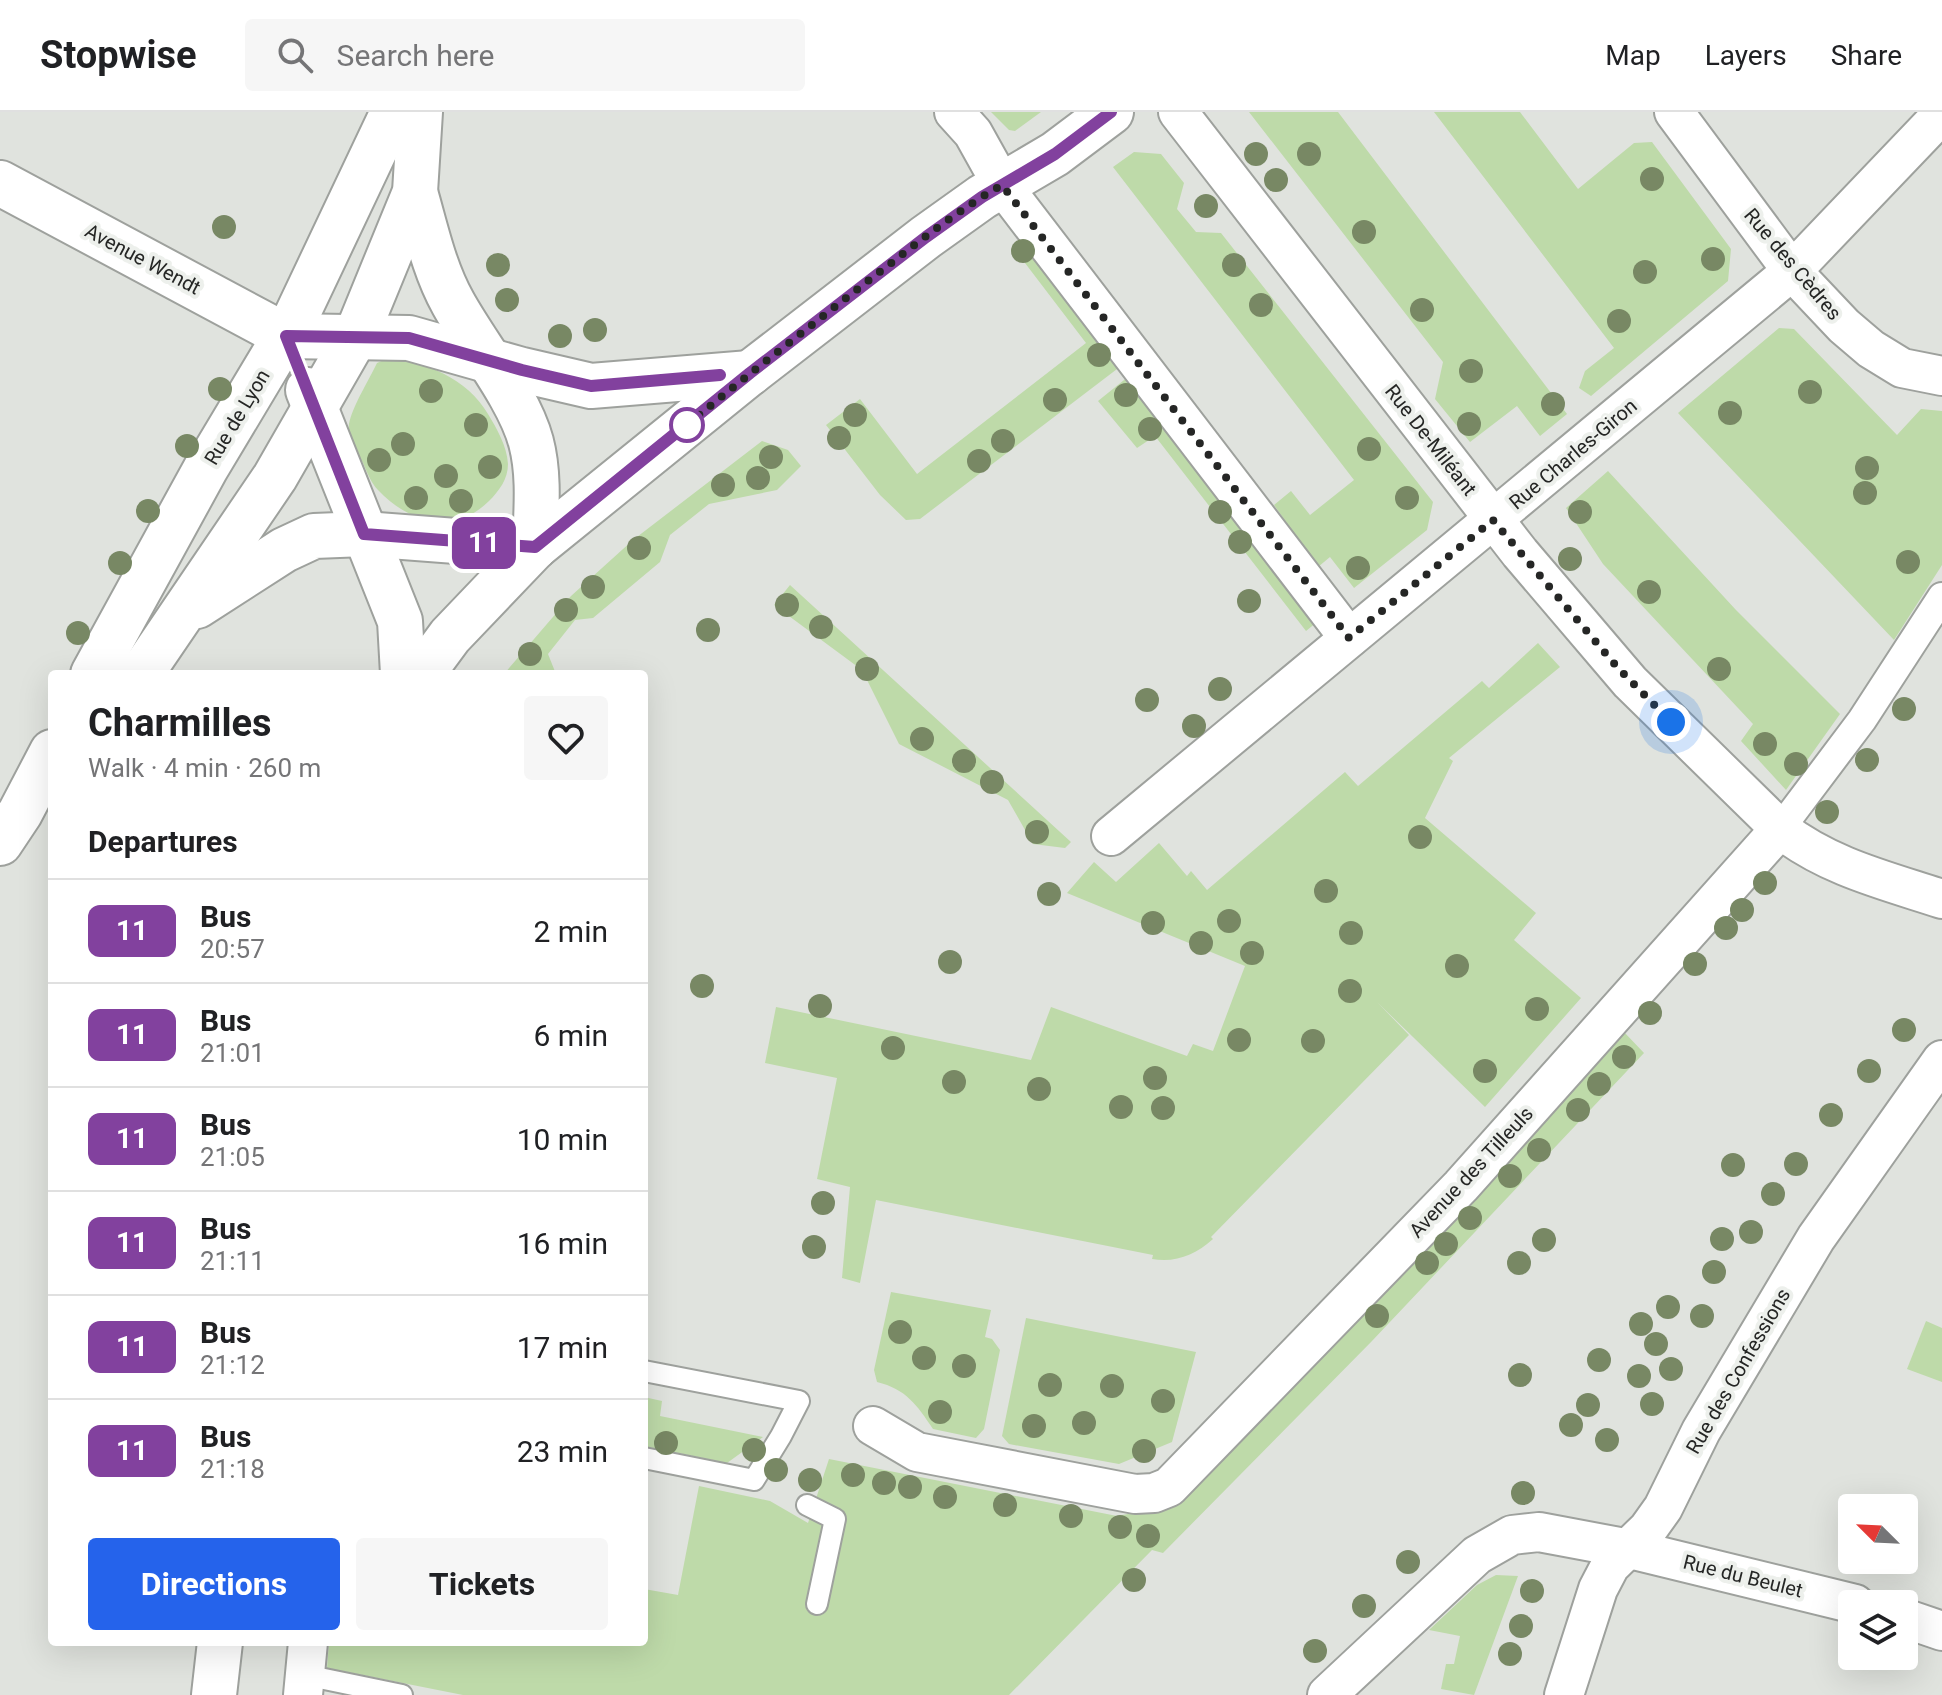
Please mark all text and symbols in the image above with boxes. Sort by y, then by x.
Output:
search box [245,19,805,91]
text: Stopwise [40,33,197,77]
icon: search [273,33,317,77]
text: Search here [337,38,494,73]
text: Map [1605,39,1661,72]
text: Layers [1705,39,1787,72]
text: Share [1831,39,1902,72]
street label: Rue des Cèdres [1739,203,1847,325]
street label: Avenue Wendt [81,219,205,299]
street label: Rue de Lyon [199,365,275,469]
street label: Rue De-Miléant [1380,380,1482,500]
street label: Rue Charles-Giron [1504,394,1642,514]
unlabelled marker [670,408,704,442]
line badge: 11 [448,517,520,569]
text: 11 [468,526,500,559]
button: heart [524,696,608,780]
text: Charmilles [88,701,272,745]
your location [1651,702,1691,742]
text: Walk · 4 min · 260 m [88,753,321,783]
text: Departures [88,824,238,859]
text: Bus [200,899,251,934]
text: 11 [116,914,148,947]
text: 2 min [534,914,608,949]
text: 20:57 [200,934,265,964]
text: Bus [200,1003,251,1038]
text: 11 [116,1018,148,1051]
text: 6 min [534,1018,608,1053]
text: 21:01 [200,1038,265,1068]
street label: Avenue des Tilleuls [1404,1101,1538,1243]
text: Bus [200,1107,251,1142]
text: 11 [116,1122,148,1155]
text: 10 min [517,1122,608,1157]
text: 21:05 [200,1142,265,1172]
text: Bus [200,1211,251,1246]
text: 11 [116,1226,148,1259]
text: 16 min [517,1226,608,1261]
text: 21:11 [200,1246,265,1276]
street label: Rue des Confessions [1681,1284,1795,1458]
text: Bus [200,1315,251,1350]
text: 11 [116,1330,148,1363]
text: 17 min [517,1330,608,1365]
text: 21:12 [200,1350,265,1380]
text: Bus [200,1419,251,1454]
text: 11 [116,1434,148,1467]
text: 23 min [517,1434,608,1469]
text: 21:18 [200,1454,265,1484]
north arrow [1838,1494,1918,1574]
map controls [1838,1494,1918,1670]
button: Directions [88,1538,340,1630]
button: Tickets [356,1538,608,1630]
street label: Rue du Beulet [1681,1550,1805,1602]
button: layers [1838,1590,1918,1670]

